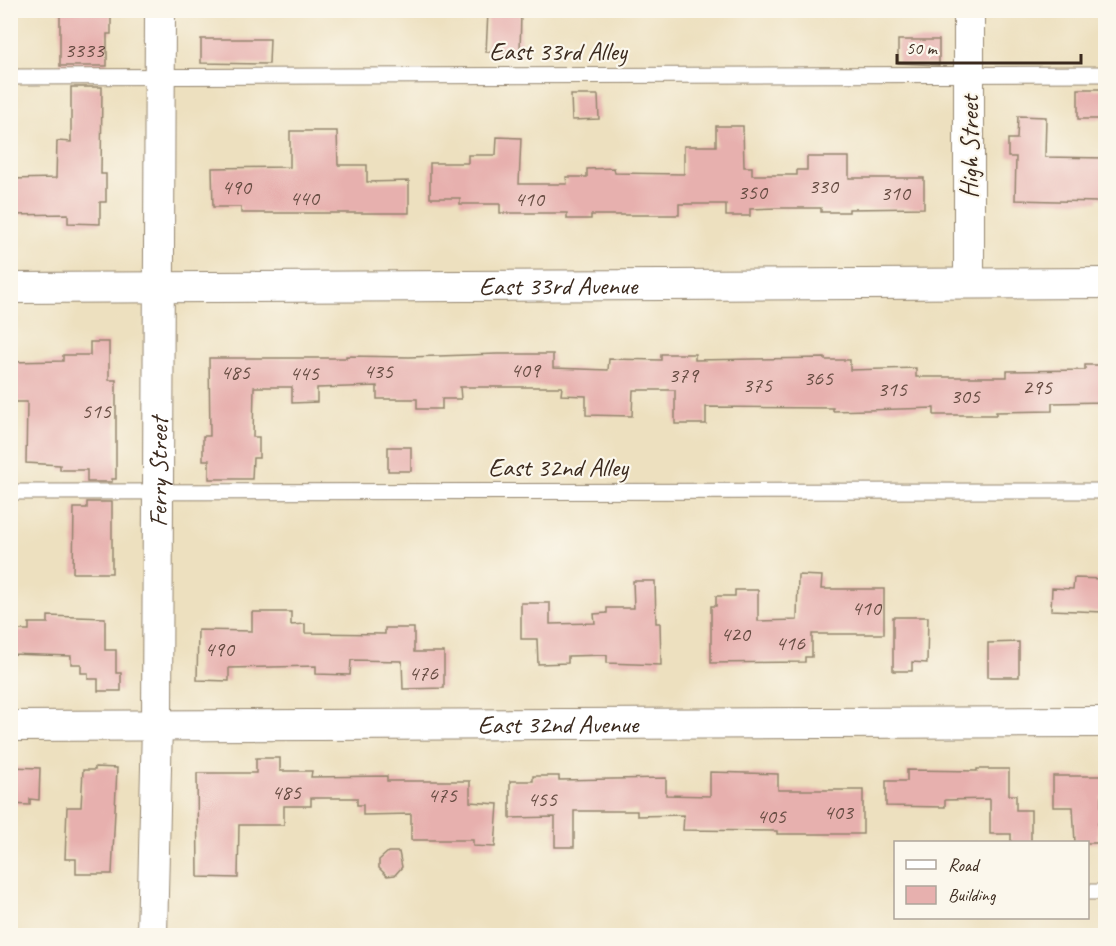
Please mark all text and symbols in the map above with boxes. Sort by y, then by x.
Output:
scale bar [897,27,1082,65]
street label: East 33rd Alley [489,35,629,68]
house number: 3333 [64,36,106,64]
text: 50 m [906,37,939,59]
street label: High Street [953,93,986,199]
house number: 330 [808,172,840,200]
house number: 490 [221,173,253,201]
house number: 350 [737,178,769,206]
house number: 310 [880,179,912,207]
house number: 440 [289,184,321,212]
house number: 410 [514,185,546,213]
street label: East 33rd Avenue [479,269,639,302]
house number: 409 [510,356,542,384]
house number: 435 [363,357,394,385]
house number: 485 [220,358,251,386]
house number: 445 [289,359,320,387]
house number: 379 [668,361,700,389]
house number: 365 [803,364,834,392]
house number: 375 [742,371,773,399]
house number: 295 [1022,373,1053,401]
house number: 315 [877,375,908,403]
house number: 305 [950,382,981,410]
house number: 515 [81,397,112,425]
street label: Ferry Street [141,414,175,527]
street label: East 32nd Alley [488,451,630,484]
house number: 410 [851,594,883,622]
house number: 420 [720,620,752,648]
house number: 416 [775,629,806,657]
house number: 490 [204,635,236,663]
house number: 476 [408,659,439,687]
street label: East 32nd Avenue [478,707,640,741]
house number: 485 [271,778,302,806]
house number: 475 [427,781,458,809]
house number: 455 [527,785,558,813]
house number: 403 [823,798,855,826]
house number: 405 [756,802,787,830]
legend [894,841,1089,919]
text: Road [948,854,981,876]
text: Building [948,884,997,906]

